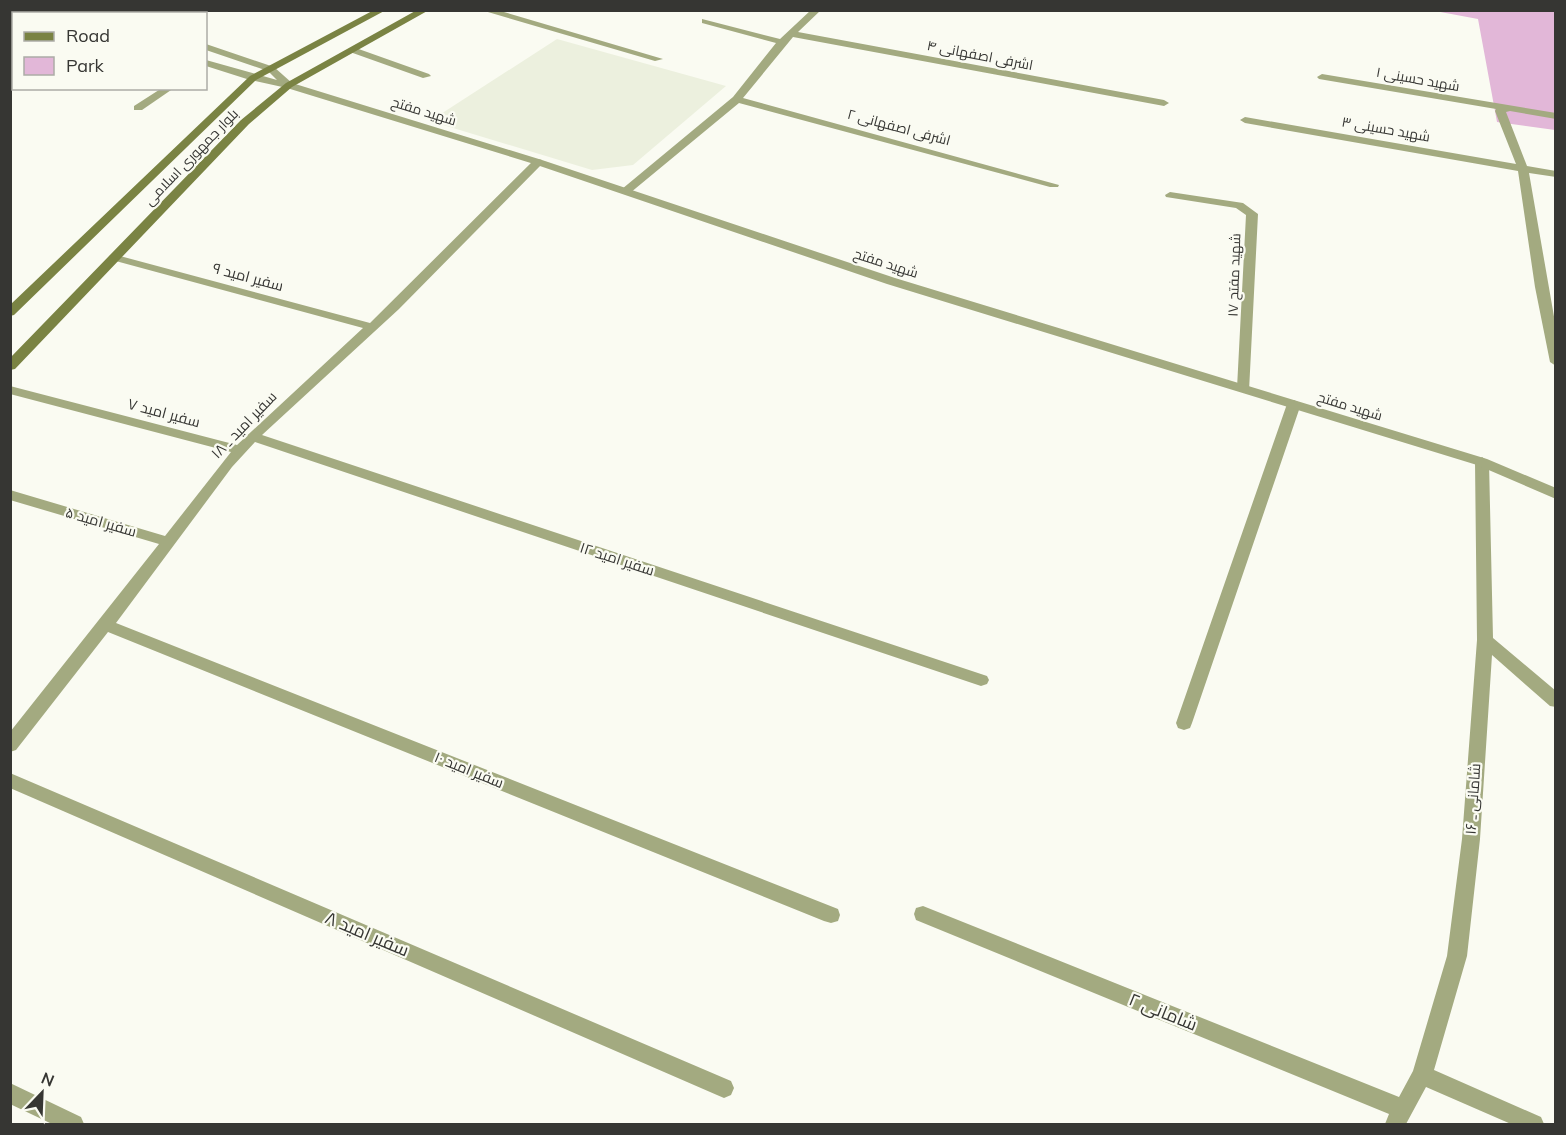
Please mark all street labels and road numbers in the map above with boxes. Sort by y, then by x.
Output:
street label: اشرفی اصفهانی ۴ [925,36,1035,74]
street label: شهید حسینی ۱ [1375,63,1461,95]
street label: شهید مفتح [389,93,459,129]
street label: بلوار جمهوری اسلامی [140,105,242,209]
street label: اشرفی اصفهانی ۲ [846,105,952,149]
street label: شهید حسینی ۳ [1340,112,1432,146]
street label: شهید مفتح ۱۷ [1224,233,1244,317]
street label: شهید مفتح [851,244,921,282]
street label: سفیر امید ۹ [211,258,286,295]
street label: سفیر امید ـ ۱۸ [207,387,281,462]
street label: شهید مفتح [1315,388,1385,424]
street label: سفیر امید ۷ [126,394,202,431]
street label: سفیر امید ۵ [63,502,139,541]
street label: سفیر امید ۱۲ [577,538,657,580]
street label: سفیر امید ۱۰ [432,747,507,792]
street label: شامانی ـ ۱۶ [1461,763,1485,835]
street label: سفیر امید ۸ [322,906,413,962]
street label: شامانی ۲ [1126,987,1201,1036]

